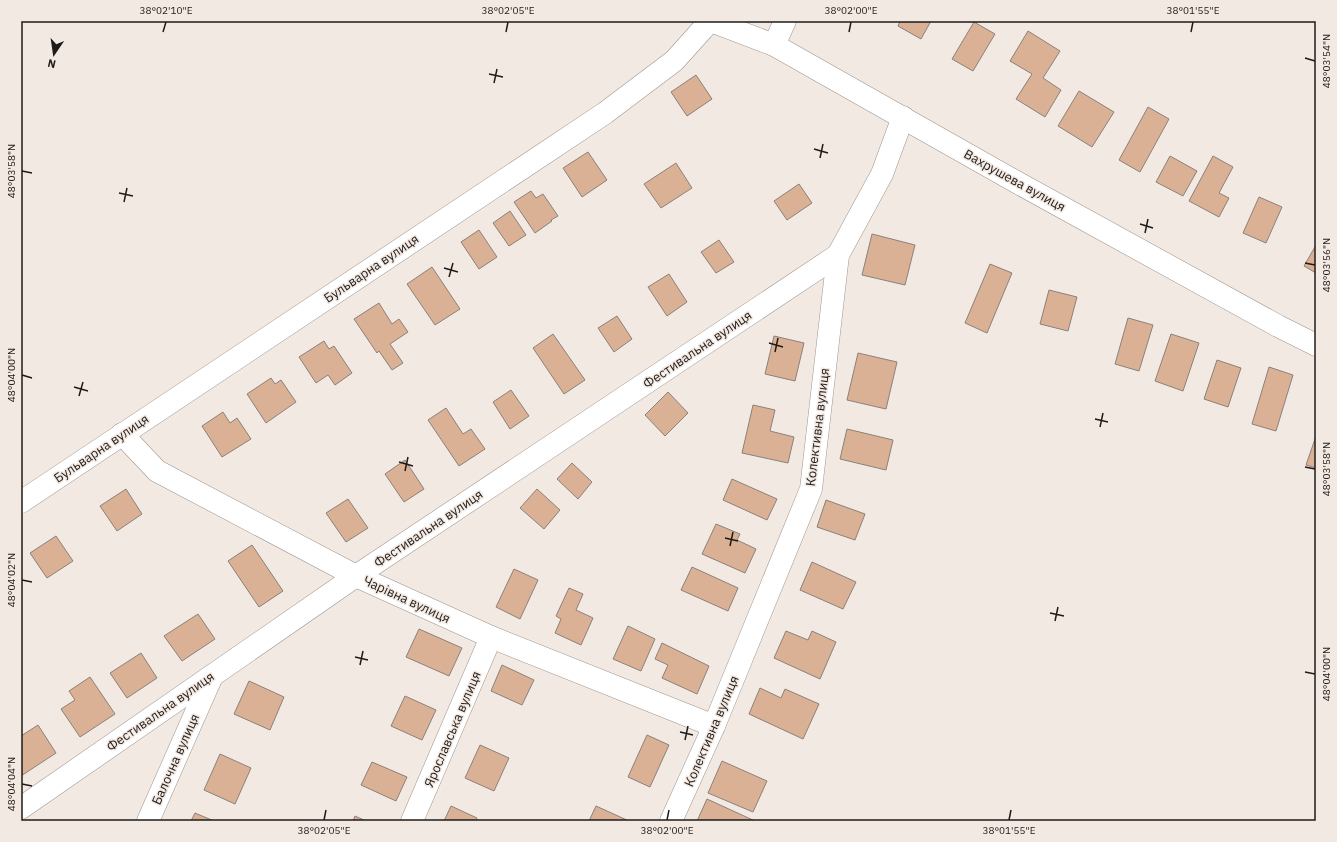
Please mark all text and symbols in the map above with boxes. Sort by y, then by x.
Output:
text: 38°02'10"E [139,4,193,17]
text: 38°02'05"E [481,4,535,17]
text: 38°02'00"E [824,4,878,17]
text: 38°01'55"E [1166,4,1220,17]
north arrow [34,34,74,74]
text: 48°03'54"N [1320,34,1333,88]
text: N [46,56,57,71]
text: 48°03'58"N [5,144,18,198]
street label: Вахрушева вулиця [961,145,1069,215]
street label: Бульварна вулиця [321,230,422,307]
text: 48°03'56"N [1320,238,1333,292]
street label: Фестивальна вулиця [640,307,755,392]
text: 48°04'00"N [5,348,18,402]
street label: Колективна вулиця [802,367,833,487]
street label: Бульварна вулиця [51,410,152,487]
text: 48°03'58"N [1320,442,1333,496]
street label: Фестивальна вулиця [371,486,486,571]
text: 48°04'02"N [5,553,18,607]
street label: Чарівна вулиця [361,572,453,627]
text: 48°04'00"N [1320,647,1333,701]
street label: Фестивальна вулиця [103,668,217,755]
street label: Ярославська вулиця [420,668,485,790]
street label: Колективна вулиця [680,673,743,789]
street label: Балочна вулиця [148,711,203,807]
text: 48°04'04"N [5,757,18,811]
text: 38°02'05"E [297,824,351,837]
text: 38°02'00"E [640,824,694,837]
text: 38°01'55"E [982,824,1036,837]

